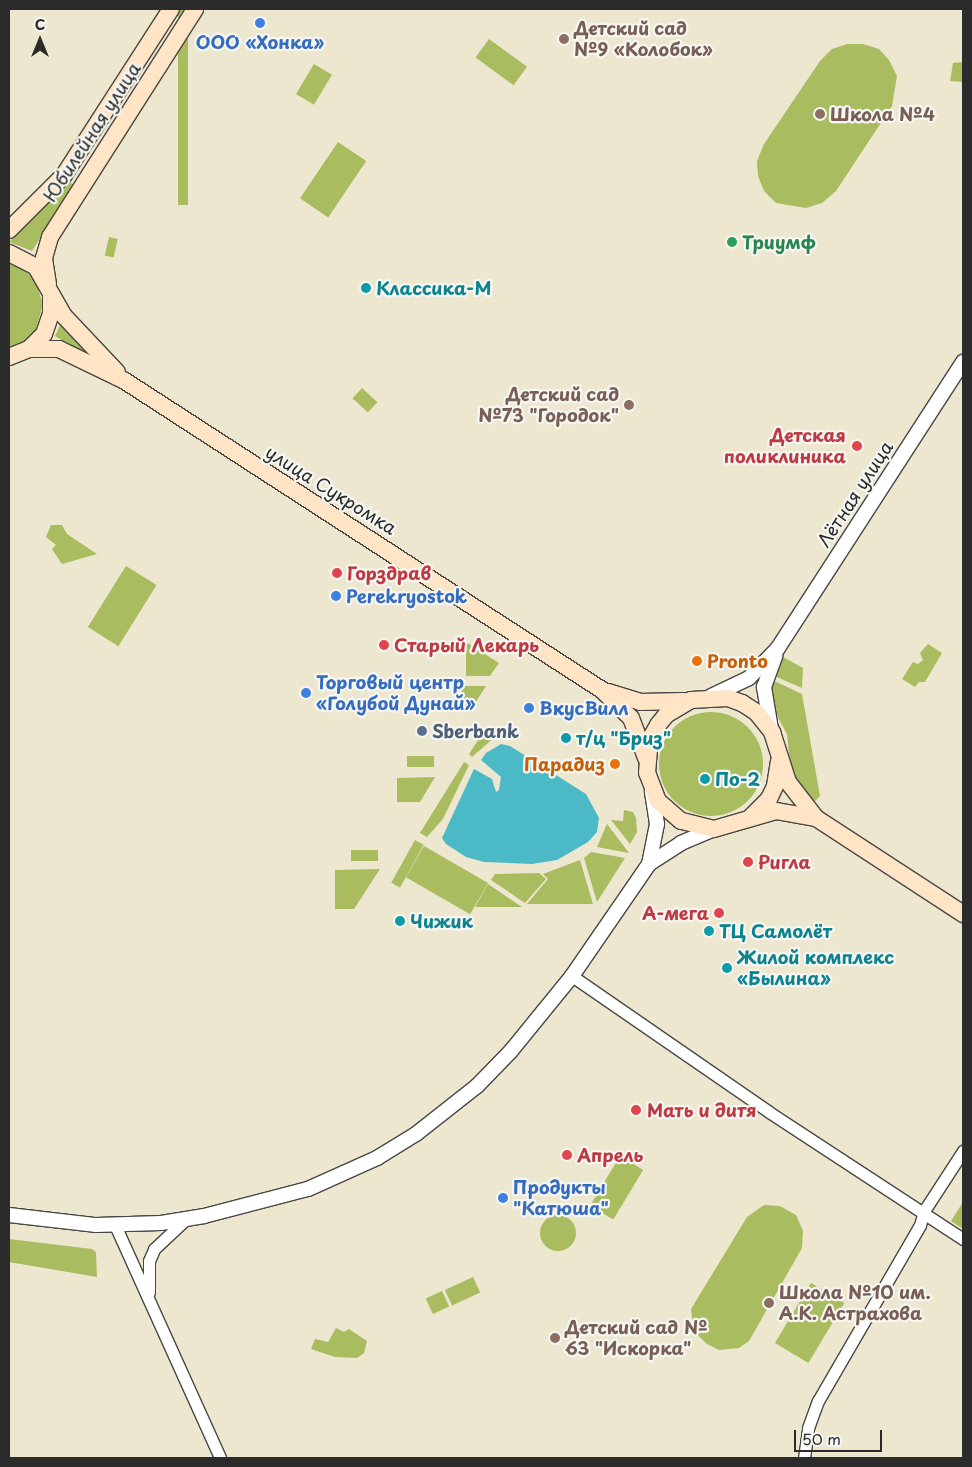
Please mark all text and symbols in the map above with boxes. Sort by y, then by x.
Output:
text: С [35,14,45,35]
north arrow [15,15,65,65]
marker: ООО «Хонка» [254,17,266,29]
place label: Детский сад №9 «Колобок» [574,18,713,60]
place label: ООО «Хонка» [196,31,324,53]
marker: Детский сад №9 «Колобок» [558,33,570,45]
street label: Юбилейная улица [39,58,145,206]
place label: Школа №4 [830,103,936,125]
marker: Школа №4 [814,108,826,120]
place label: Триумф [742,231,816,253]
marker: Триумф [726,236,738,248]
place label: Классика-М [376,277,491,299]
marker: Классика-М [360,282,372,294]
place label: Детский сад №73 "Городок" [478,384,619,426]
marker: Детский сад №73 "Городок" [623,399,635,411]
place label: Детская поликлиника [724,425,846,468]
street label: Лётная улица [812,436,898,552]
marker: Детская поликлиника [850,439,864,453]
street label: улица Сукромка [261,441,401,539]
place label: Горздрав [347,562,431,584]
marker: Горздрав [331,567,343,579]
place label: Perekryostok [346,585,467,607]
marker: Perekryostok [330,590,342,602]
place label: Старый Лекарь [394,634,539,656]
marker: Старый Лекарь [378,639,390,651]
place label: Pronto [707,650,768,672]
marker: Pronto [691,655,703,667]
place label: Торговый центр «Голубой Дунай» [316,672,476,714]
marker: Торговый центр «Голубой Дунай» [300,687,312,699]
place label: ВкусВилл [539,697,628,719]
marker: ВкусВилл [523,702,535,714]
place label: Sberbank [432,720,519,742]
marker: Sberbank [416,725,428,737]
place label: т/ц "Бриз" [576,727,671,749]
marker: т/ц "Бриз" [560,732,572,744]
place label: Парадиз [524,753,605,775]
marker: Парадиз [609,758,621,770]
place label: По-2 [715,768,760,790]
marker: По-2 [699,773,711,785]
place label: Ригла [758,851,811,873]
marker: Ригла [742,856,754,868]
place label: А-мега [642,902,709,924]
marker: А-мега [713,907,725,919]
place label: Чижик [410,910,473,932]
marker: Чижик [394,915,406,927]
place label: ТЦ Самолёт [719,920,833,942]
marker: ТЦ Самолёт [703,925,715,937]
place label: Жилой комплекс «Былина» [737,947,895,990]
marker: Жилой комплекс «Былина» [721,962,733,974]
place label: Мать и дитя [647,1099,758,1121]
marker: Мать и дитя [629,1103,643,1117]
place label: Апрель [577,1144,643,1166]
marker: Апрель [561,1149,573,1161]
place label: Продукты "Катюша" [513,1177,609,1220]
marker: Продукты "Катюша" [497,1192,509,1204]
place label: Школа №10 им. А.К. Астрахова [779,1282,932,1325]
marker: Школа №10 им. А.К. Астрахова [763,1297,775,1309]
place label: Детский сад № 63 "Искорка" [565,1317,708,1360]
marker: Детский сад № 63 "Искорка" [549,1332,561,1344]
scale bar [797,1420,884,1452]
text: 50 m [802,1427,841,1450]

